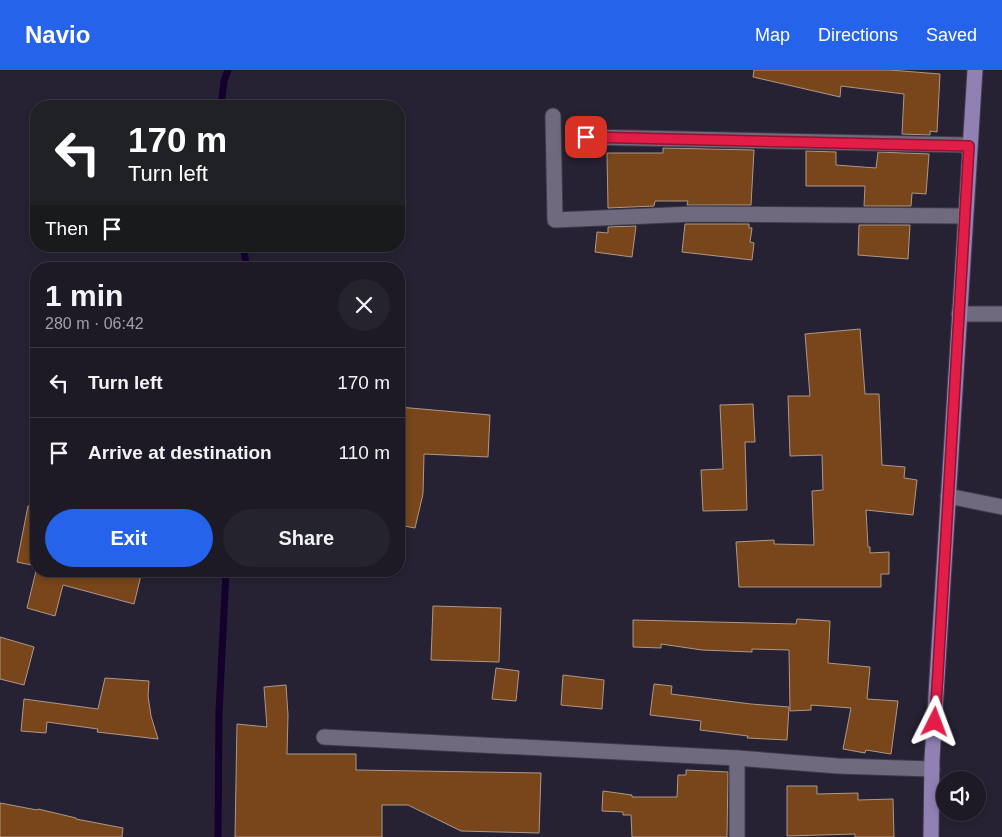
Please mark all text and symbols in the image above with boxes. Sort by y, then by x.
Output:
text: Navio [25,21,90,48]
text: Map [755,25,790,45]
text: Directions [818,25,898,45]
text: Saved [926,25,977,45]
pin [565,116,607,158]
icon: left [45,120,110,185]
text: 170 m [128,120,227,159]
icon: arrive [572,123,600,151]
text: Turn left [128,161,208,186]
icon: arrive [98,215,126,243]
text: Then [45,218,88,239]
text: 1 min [45,279,123,312]
button: close [338,279,390,331]
text: 280 m · 06:42 [45,315,144,332]
icon: left [45,369,73,397]
text: Turn left [88,372,163,393]
text: 170 m [337,372,390,393]
icon: arrive [45,439,73,467]
text: Arrive at destination [88,442,272,463]
text: 110 m [339,442,390,463]
button: Exit [45,509,213,567]
button: Share [223,509,390,567]
position arrow [908,695,960,747]
map controls [936,771,986,821]
button: sound [936,771,986,821]

